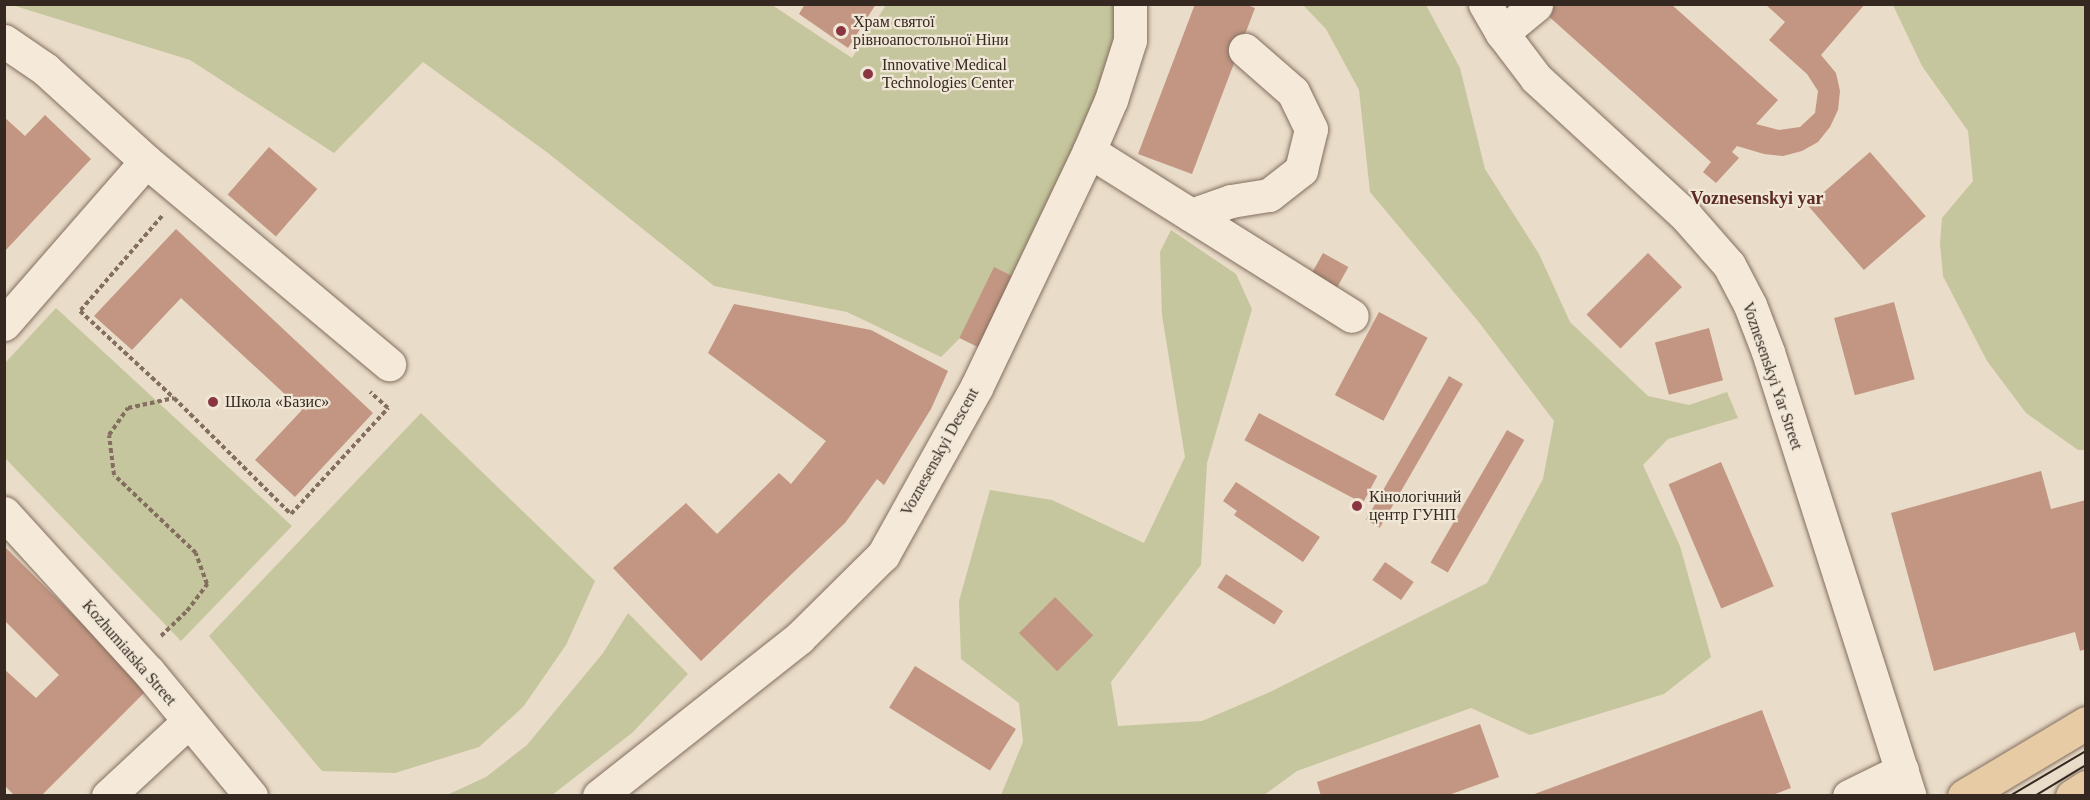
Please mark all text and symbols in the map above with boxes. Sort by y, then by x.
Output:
place label: Храм святої рівноапостольної Ніни [853,12,1008,50]
marker: Храм святої рівноапостольної Ніни [834,24,848,38]
place label: Innovative Medical Technologies Center [882,55,1014,93]
marker: Innovative Medical Technologies Center [859,65,877,83]
district label: Voznesenskyi yar [1691,187,1823,209]
street label: Voznesenskyi Yar Street [1738,299,1806,453]
street label: Voznesenskyi Descent [897,385,983,519]
place label: Школа «Базис» [225,392,329,412]
marker: Школа «Базис» [206,395,220,409]
place label: Кінологічний центр ГУНП [1369,487,1461,525]
marker: Кінологічний центр ГУНП [1350,499,1364,513]
street label: Kozhumiatska Street [78,596,180,710]

